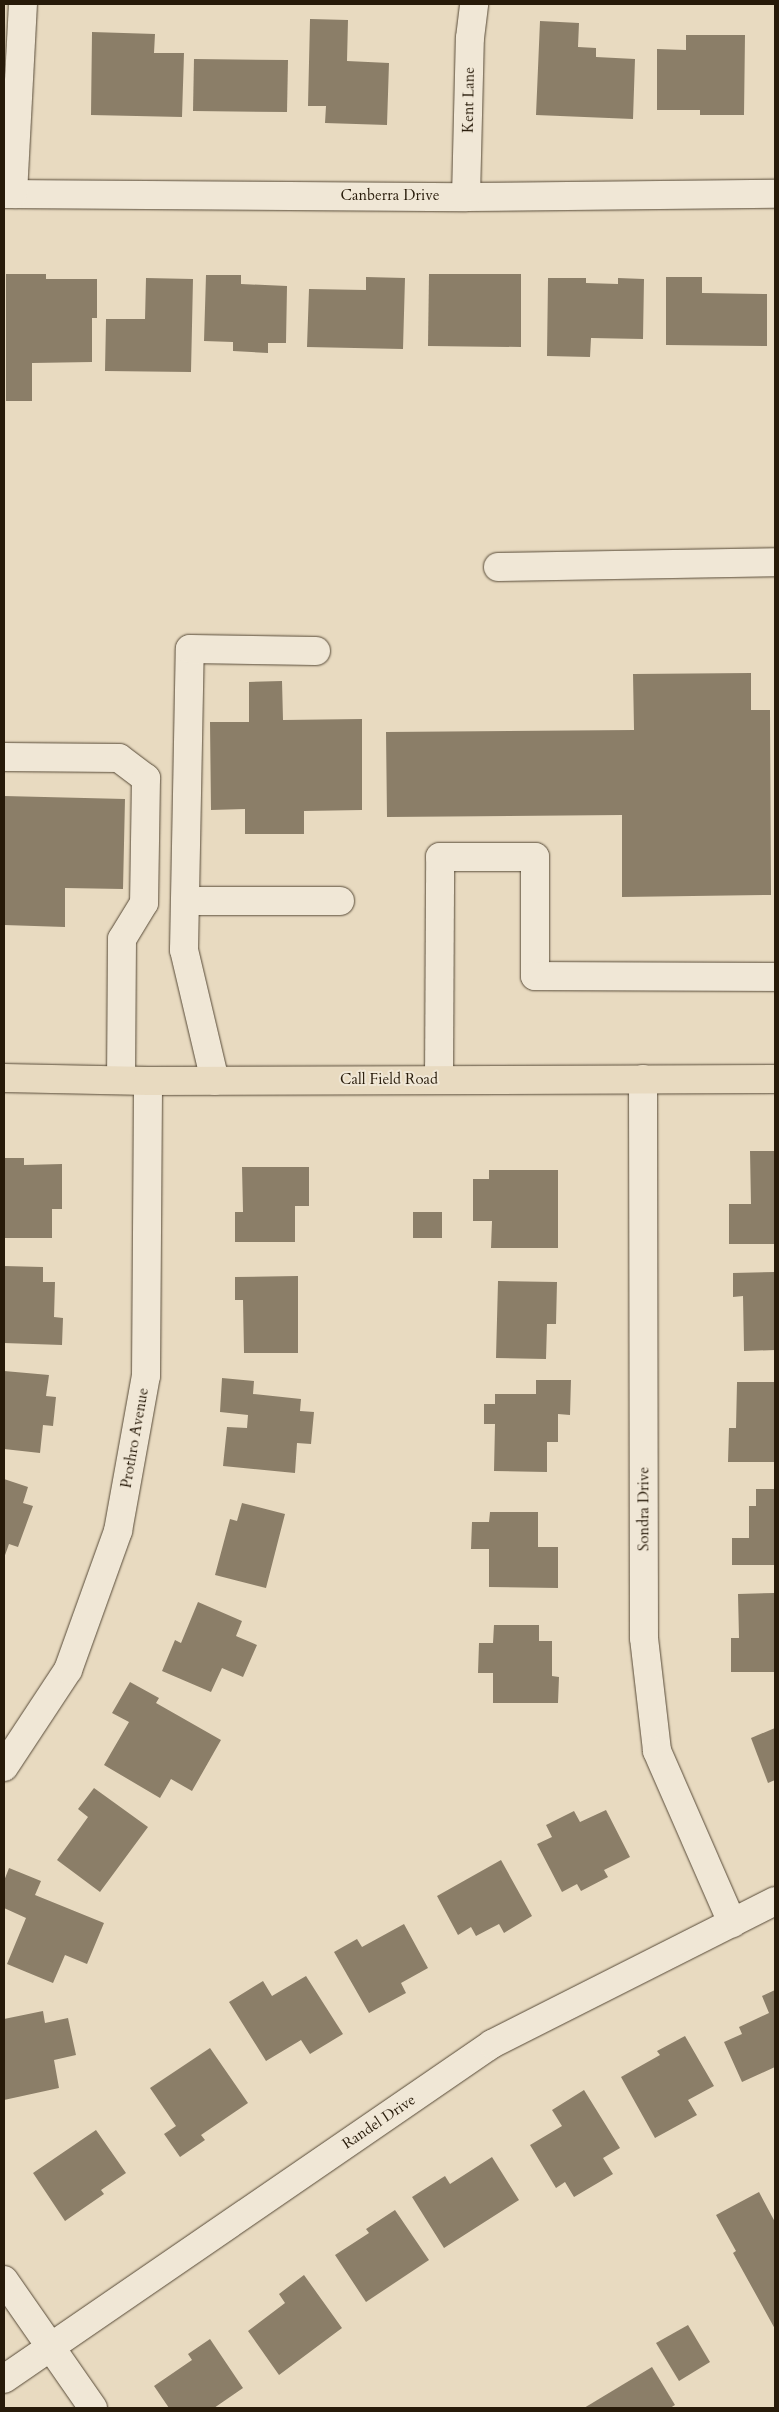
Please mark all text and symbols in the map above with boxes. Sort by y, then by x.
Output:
street label: Kent Lane [459,67,479,133]
street label: Canberra Drive [340,187,440,205]
street label: Call Field Road [340,1071,438,1089]
street label: Prothro Avenue [117,1386,153,1490]
street label: Sondra Drive [635,1467,653,1551]
street label: Randel Drive [339,2091,419,2153]

